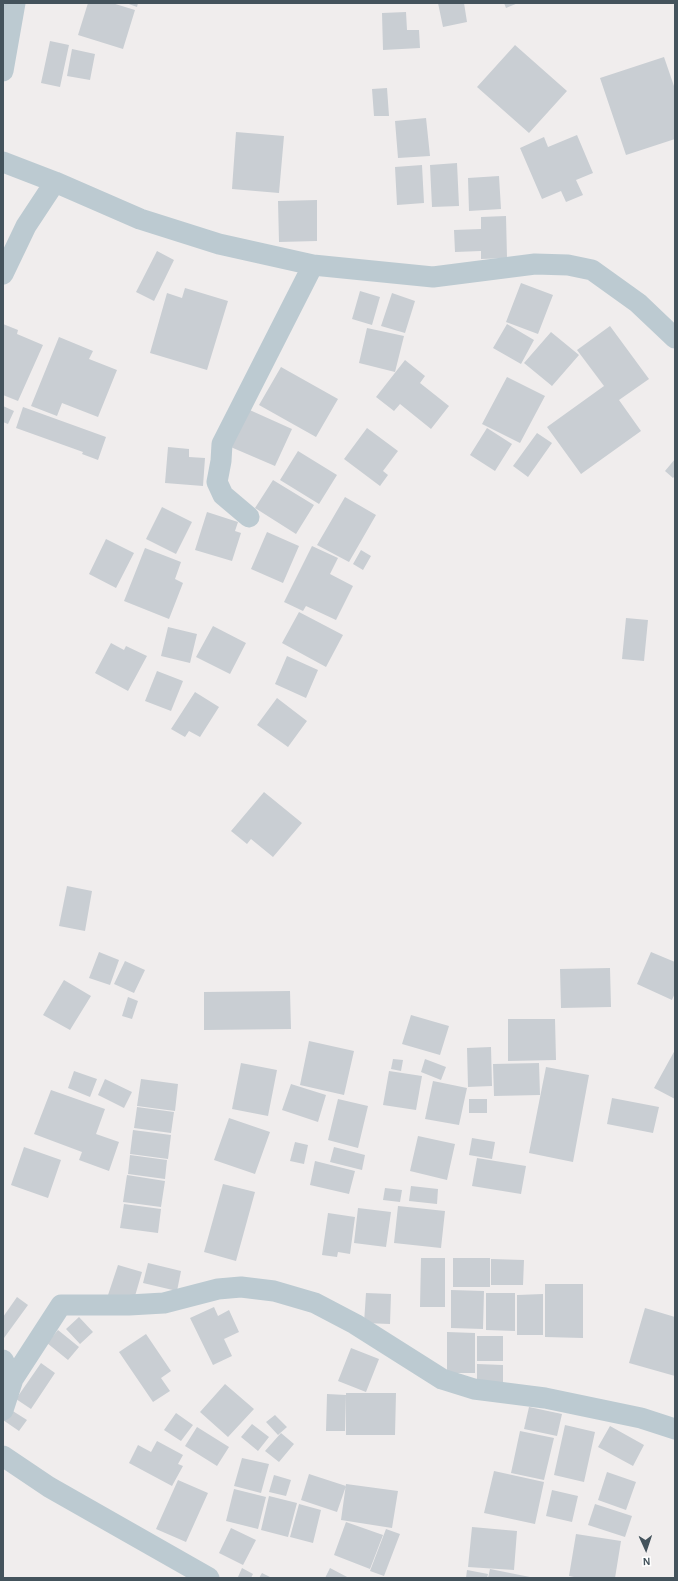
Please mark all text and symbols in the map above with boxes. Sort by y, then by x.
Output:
north arrow [626,1529,666,1569]
text: N [643,1556,651,1567]

